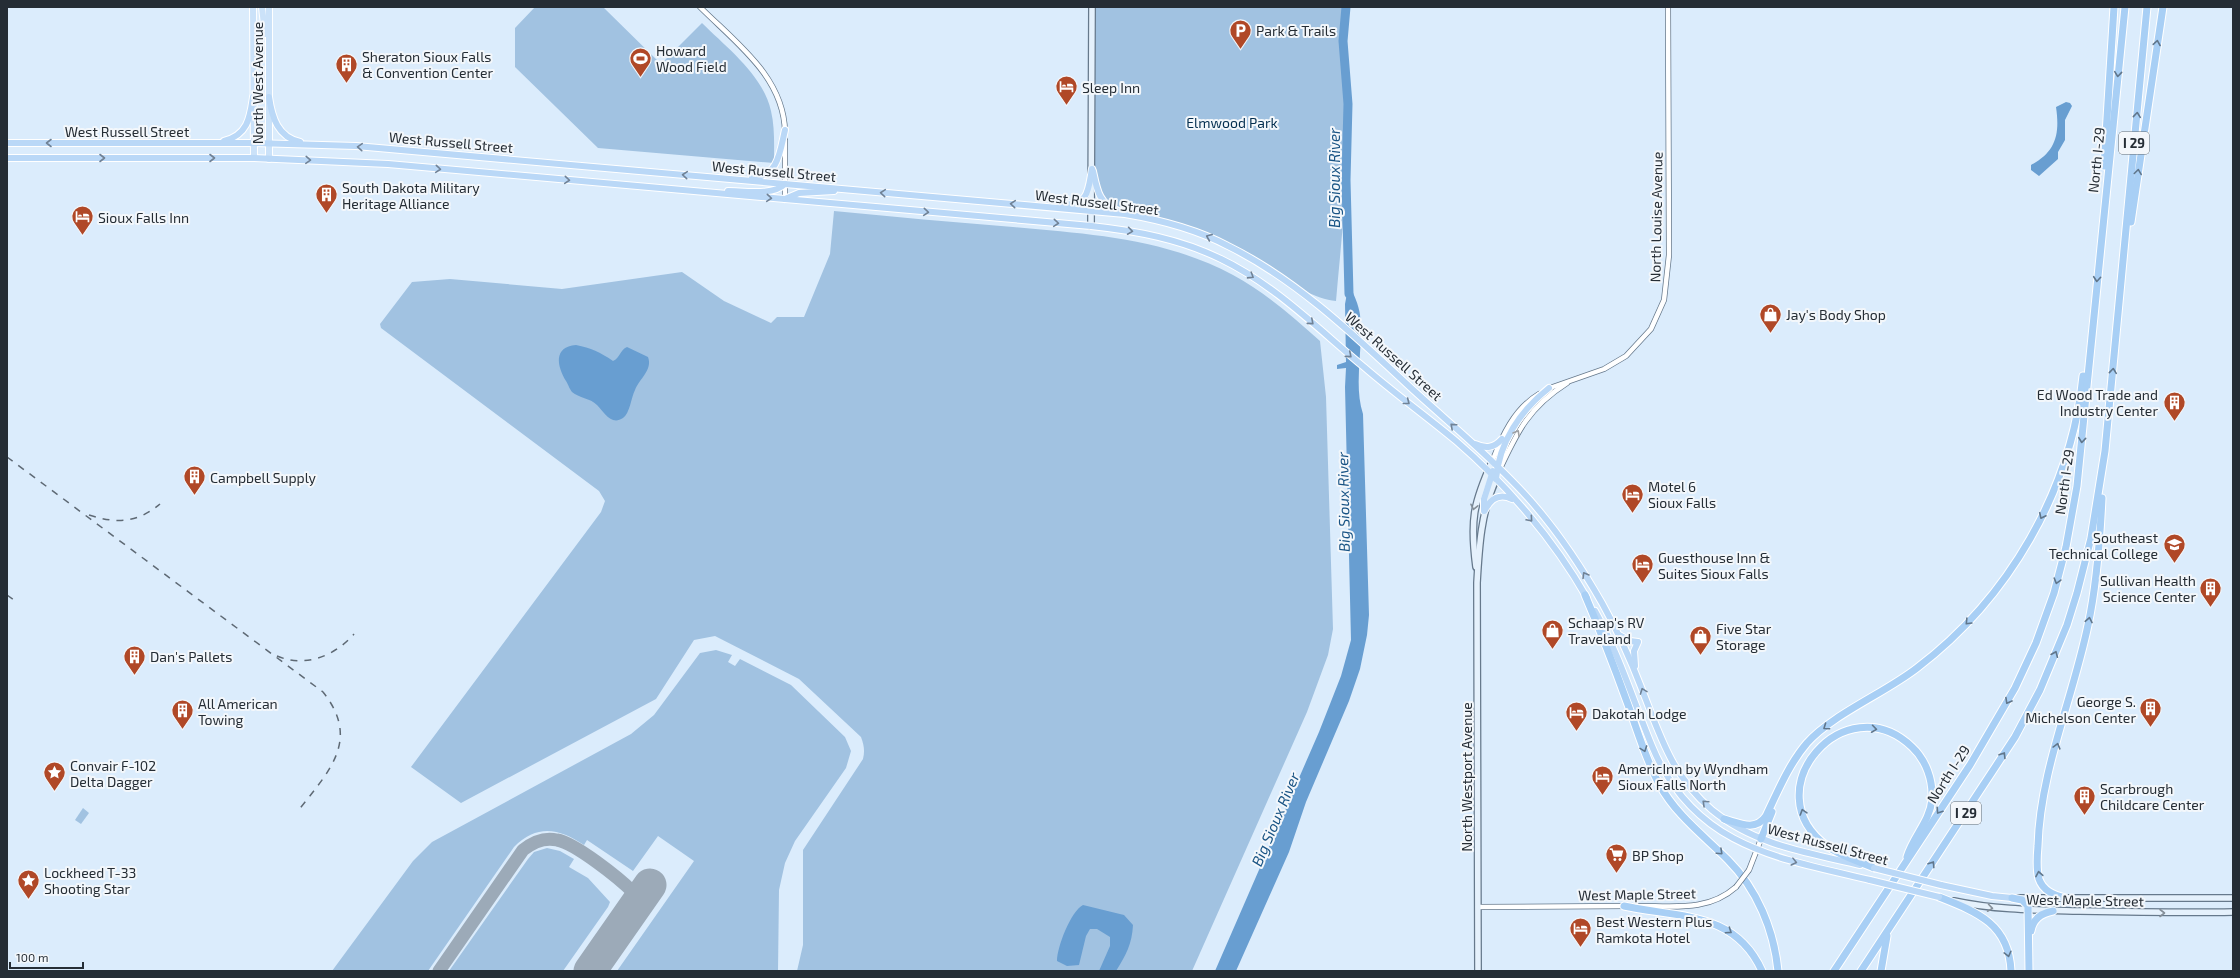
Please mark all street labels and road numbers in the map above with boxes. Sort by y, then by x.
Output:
street label: North West Avenue [249,22,266,144]
street label: West Russell Street [65,123,189,140]
street label: North I-29 [2084,126,2108,194]
street label: West Russell Street [388,128,514,156]
road number: I 29 [2119,132,2149,154]
street label: North Louise Avenue [1646,151,1666,283]
street label: West Russell Street [711,157,837,185]
street label: West Russell Street [1034,186,1160,218]
street label: West Russell Street [1342,308,1446,404]
street label: North I-29 [2051,448,2077,516]
street label: North Westport Avenue [1458,702,1475,852]
street label: North I-29 [1923,742,1973,806]
road number: I 29 [1951,802,1981,824]
street label: West Russell Street [1766,820,1890,868]
street label: West Maple Street [1578,884,1696,904]
street label: West Maple Street [2026,890,2144,910]

